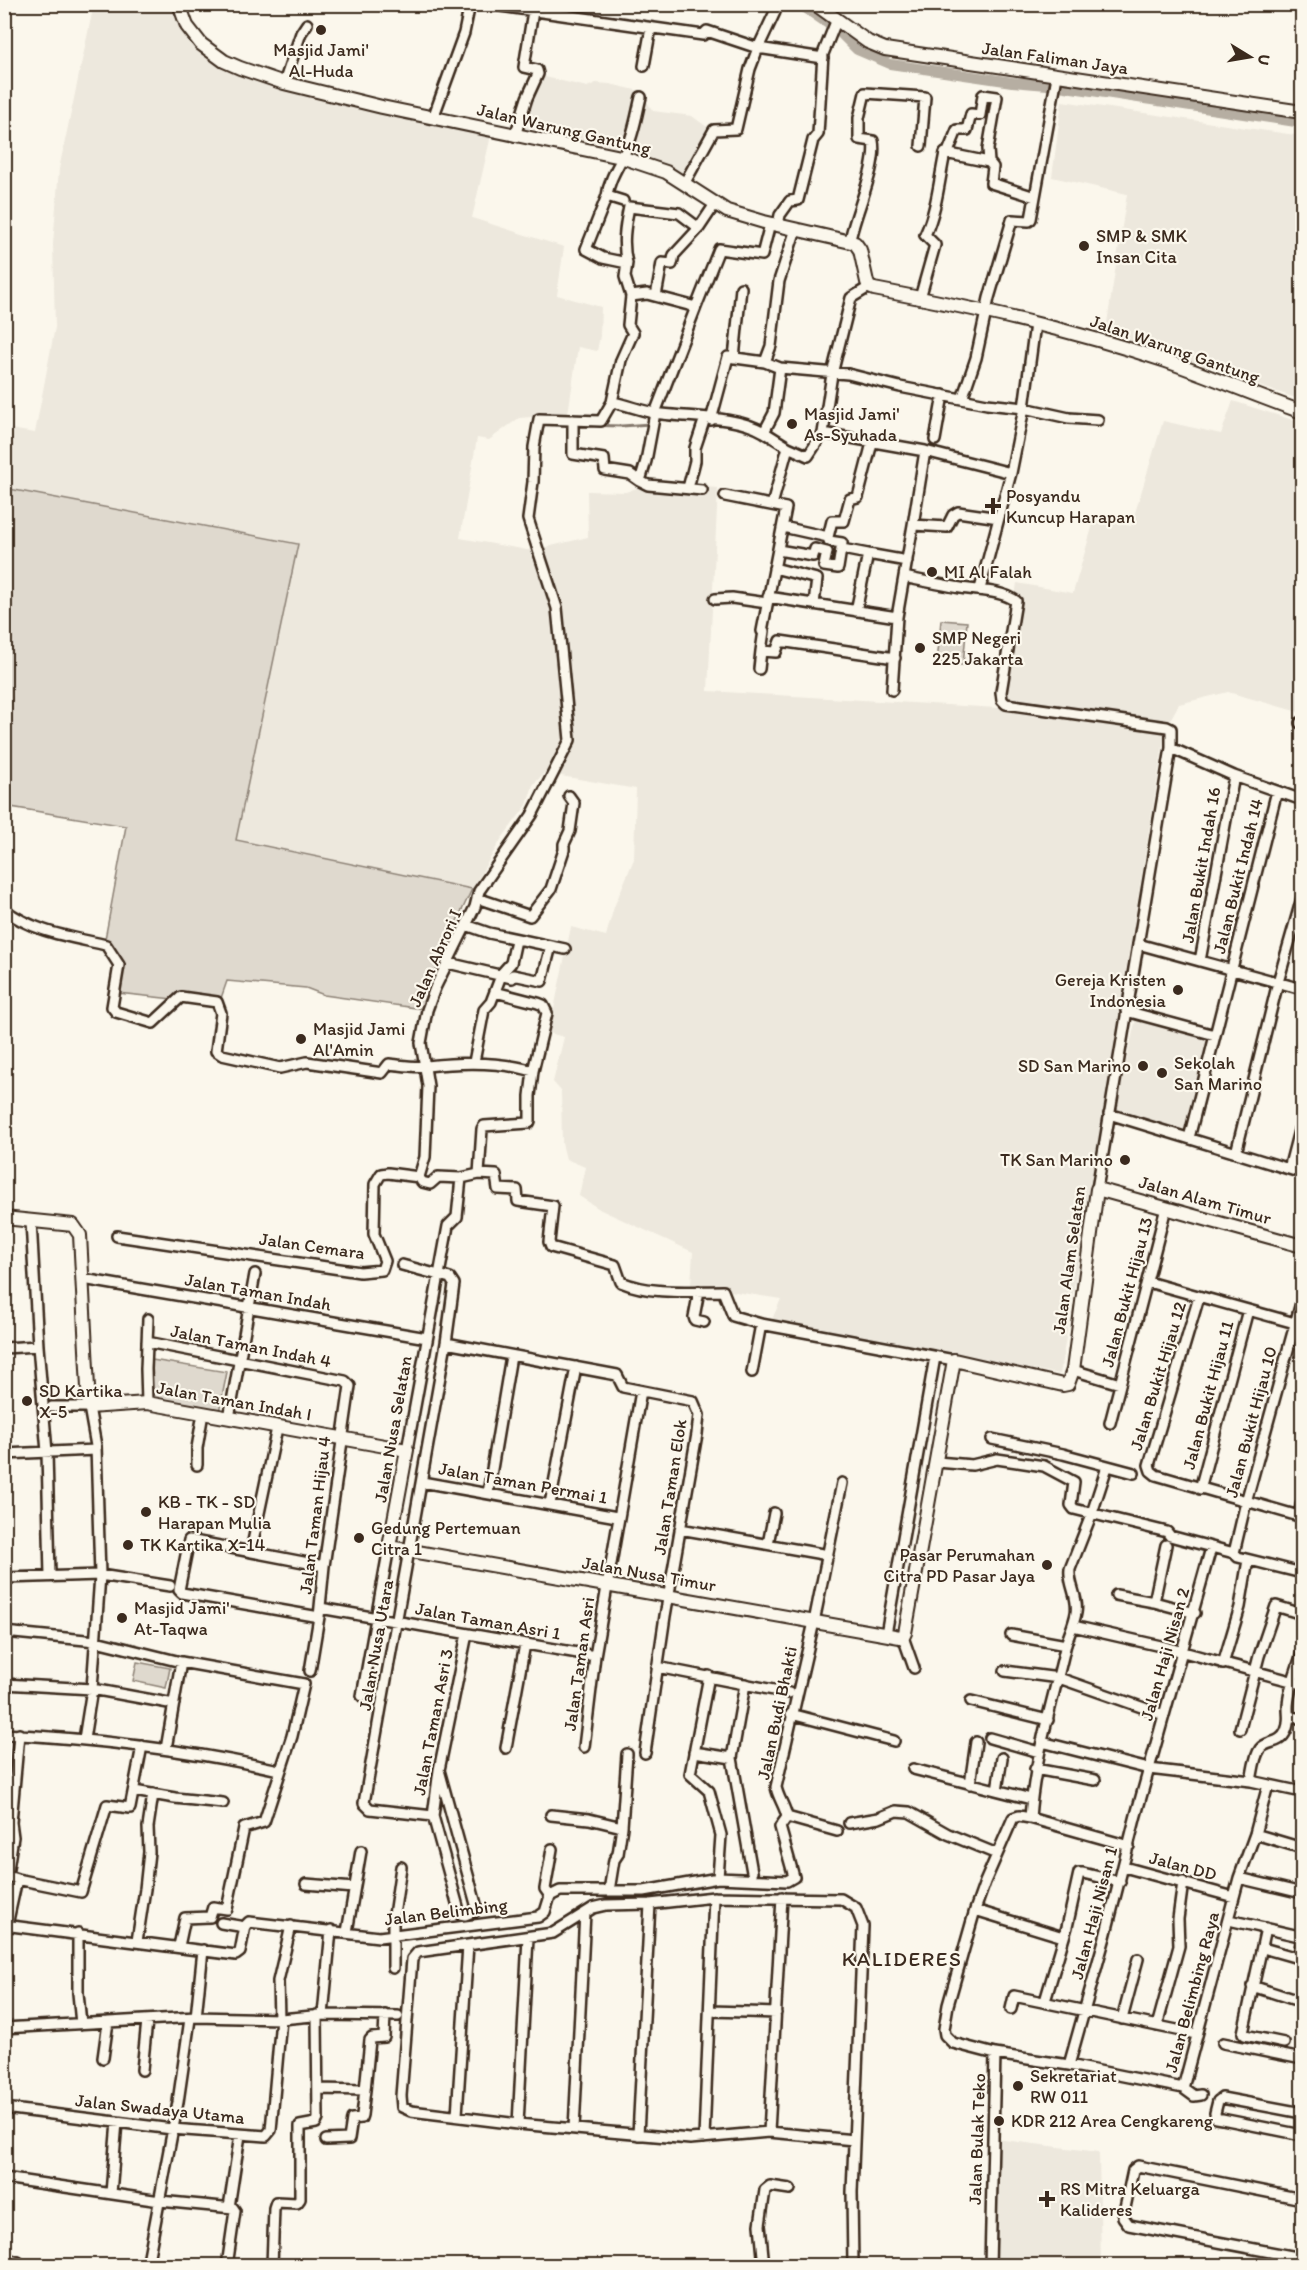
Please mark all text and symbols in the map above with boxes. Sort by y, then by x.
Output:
marker: Masjid Jami' Al-Huda [314,23,328,37]
north arrow [1220,27,1280,87]
street label: Jalan Faliman Jaya [980,37,1130,79]
place label: Masjid Jami' Al-Huda [273,39,369,82]
text: U [1254,53,1275,67]
street label: Jalan Warung Gantung [475,98,654,160]
place label: SMP & SMK Insan Cita [1096,225,1188,268]
marker: SMP & SMK Insan Cita [1077,239,1091,253]
street label: Jalan Warung Gantung [1087,310,1263,389]
place label: Masjid Jami' As-Syuhada [804,403,900,446]
marker: Masjid Jami' As-Syuhada [785,417,799,431]
place label: Posyandu Kuncup Harapan [1006,485,1135,528]
marker: Posyandu Kuncup Harapan [984,497,1002,515]
place label: MI Al Falah [944,561,1032,583]
marker: MI Al Falah [925,565,939,579]
place label: SMP Negeri 225 Jakarta [932,627,1024,670]
marker: SMP Negeri 225 Jakarta [913,641,927,655]
street label: Jalan Bukit Indah 16 [1176,785,1226,945]
street label: Jalan Bukit Indah 14 [1208,796,1268,956]
street label: Jalan Abrori I [404,906,466,1010]
place label: Gereja Kristen Indonesia [1055,969,1167,1012]
marker: Gereja Kristen Indonesia [1171,983,1185,997]
place label: Masjid Jami Al'Amin [313,1018,405,1061]
marker: Masjid Jami Al'Amin [294,1032,308,1046]
place label: Sekolah San Marino [1174,1052,1262,1095]
place label: SD San Marino [1018,1055,1131,1077]
marker: SD San Marino [1136,1059,1150,1073]
marker: Sekolah San Marino [1155,1066,1169,1080]
place label: TK San Marino [1000,1149,1113,1171]
marker: TK San Marino [1118,1153,1132,1167]
street label: Jalan Alam Timur [1136,1171,1275,1230]
street label: Jalan Alam Selatan [1048,1184,1090,1336]
street label: Jalan Bukit Hijau 13 [1096,1214,1158,1369]
street label: Jalan Cemara [258,1228,366,1264]
street label: Jalan Taman Indah [183,1268,333,1316]
street label: Jalan Bukit Hijau 12 [1125,1299,1191,1453]
street label: Jalan Bukit Hijau 11 [1178,1318,1238,1472]
street label: Jalan Taman Indah 4 [169,1320,333,1372]
street label: Jalan Bukit Hijau 10 [1220,1344,1282,1500]
street label: Jalan Nusa Selatan [369,1354,417,1504]
street label: Jalan Taman Indah I [155,1377,313,1425]
place label: SD Kartika X-5 [39,1380,123,1423]
marker: SD Kartika X-5 [20,1394,34,1408]
street label: Jalan Taman Elok [648,1417,692,1556]
street label: Jalan Taman Hijau 4 [294,1434,336,1595]
street label: Jalan Taman Permai 1 [437,1457,609,1509]
place label: KB - TK - SD Harapan Mulia [158,1491,272,1534]
marker: KB - TK - SD Harapan Mulia [139,1505,153,1519]
place label: Gedung Pertemuan Citra 1 [371,1517,521,1560]
marker: Gedung Pertemuan Citra 1 [352,1531,366,1545]
place label: TK Kartika X-14 [140,1534,266,1556]
marker: TK Kartika X-14 [121,1538,135,1552]
place label: Pasar Perumahan Citra PD Pasar Jaya [883,1544,1036,1587]
street label: Jalan Nusa Timur [580,1551,718,1597]
marker: Pasar Perumahan Citra PD Pasar Jaya [1040,1558,1054,1572]
street label: Jalan Nusa Utara [354,1577,398,1712]
street label: Jalan Haji Nisan 2 [1135,1584,1195,1723]
street label: Jalan Taman Asri [559,1596,599,1732]
place label: Masjid Jami' At-Taqwa [134,1597,230,1640]
street label: Jalan Taman Asri 1 [414,1597,562,1645]
marker: Masjid Jami' At-Taqwa [115,1611,129,1625]
street label: Jalan Budi Bhakti [752,1644,802,1782]
street label: Jalan Taman Asri 3 [408,1647,458,1797]
street label: Jalan Haji Nisan 1 [1066,1844,1122,1982]
street label: Jalan DD [1147,1846,1219,1886]
street label: Jalan Belimbing [383,1893,509,1930]
street label: Jalan Belimbing Raya [1160,1908,1224,2075]
district label: KALIDERES [842,1946,962,1971]
place label: Sekretariat RW 011 [1030,2065,1117,2108]
street label: Jalan Bulak Teko [964,2073,990,2205]
marker: Sekretariat RW 011 [1011,2079,1025,2093]
street label: Jalan Swadaya Utama [74,2089,246,2129]
place label: KDR 212 Area Cengkareng [1011,2110,1214,2132]
marker: KDR 212 Area Cengkareng [992,2114,1006,2128]
place label: RS Mitra Keluarga Kalideres [1060,2178,1201,2221]
marker: RS Mitra Keluarga Kalideres [1038,2190,1056,2208]

